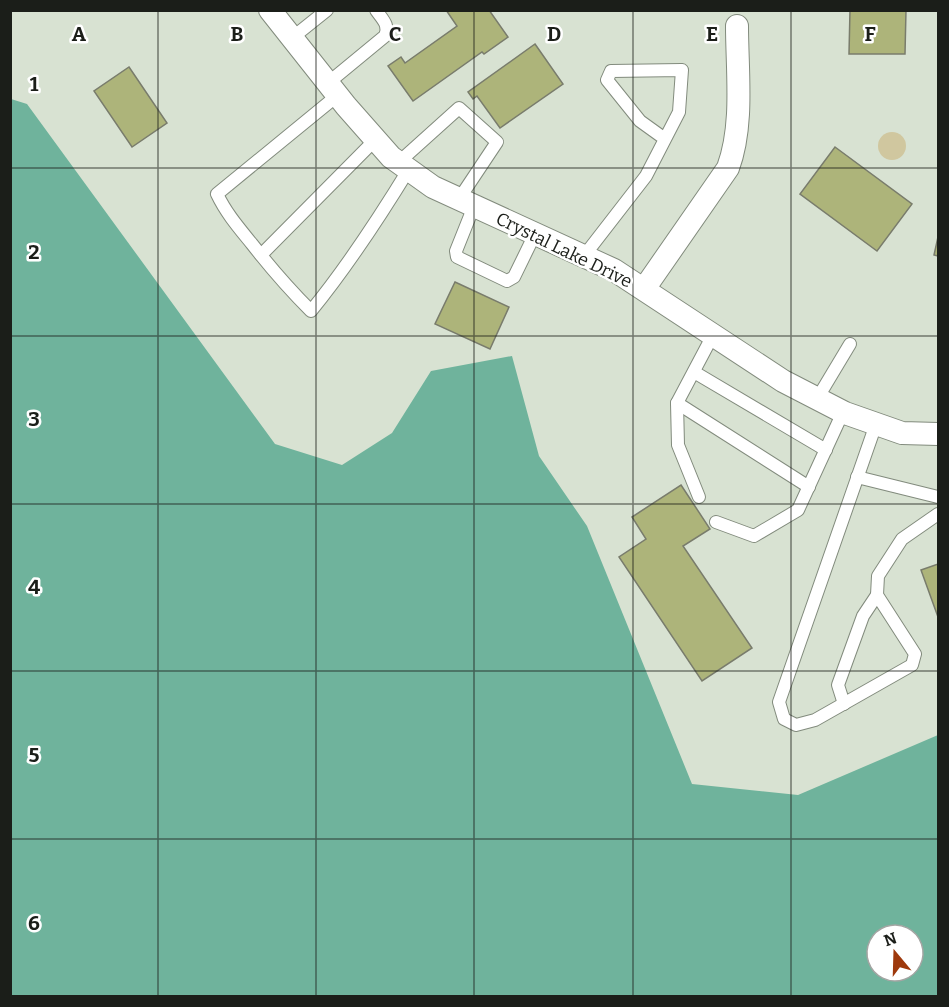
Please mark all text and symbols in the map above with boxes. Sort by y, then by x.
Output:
text: A [72,22,87,46]
text: B [231,22,244,46]
text: C [389,22,401,46]
text: D [547,22,561,46]
text: E [706,22,718,46]
text: F [864,22,876,46]
text: 1 [30,72,39,96]
street label: Crystal Lake Drive [492,207,636,293]
text: 2 [28,240,40,264]
text: 3 [28,407,40,431]
text: 4 [28,575,40,599]
text: 5 [29,743,40,767]
text: 6 [28,911,40,935]
north arrow [865,923,925,983]
text: N [881,928,899,950]

